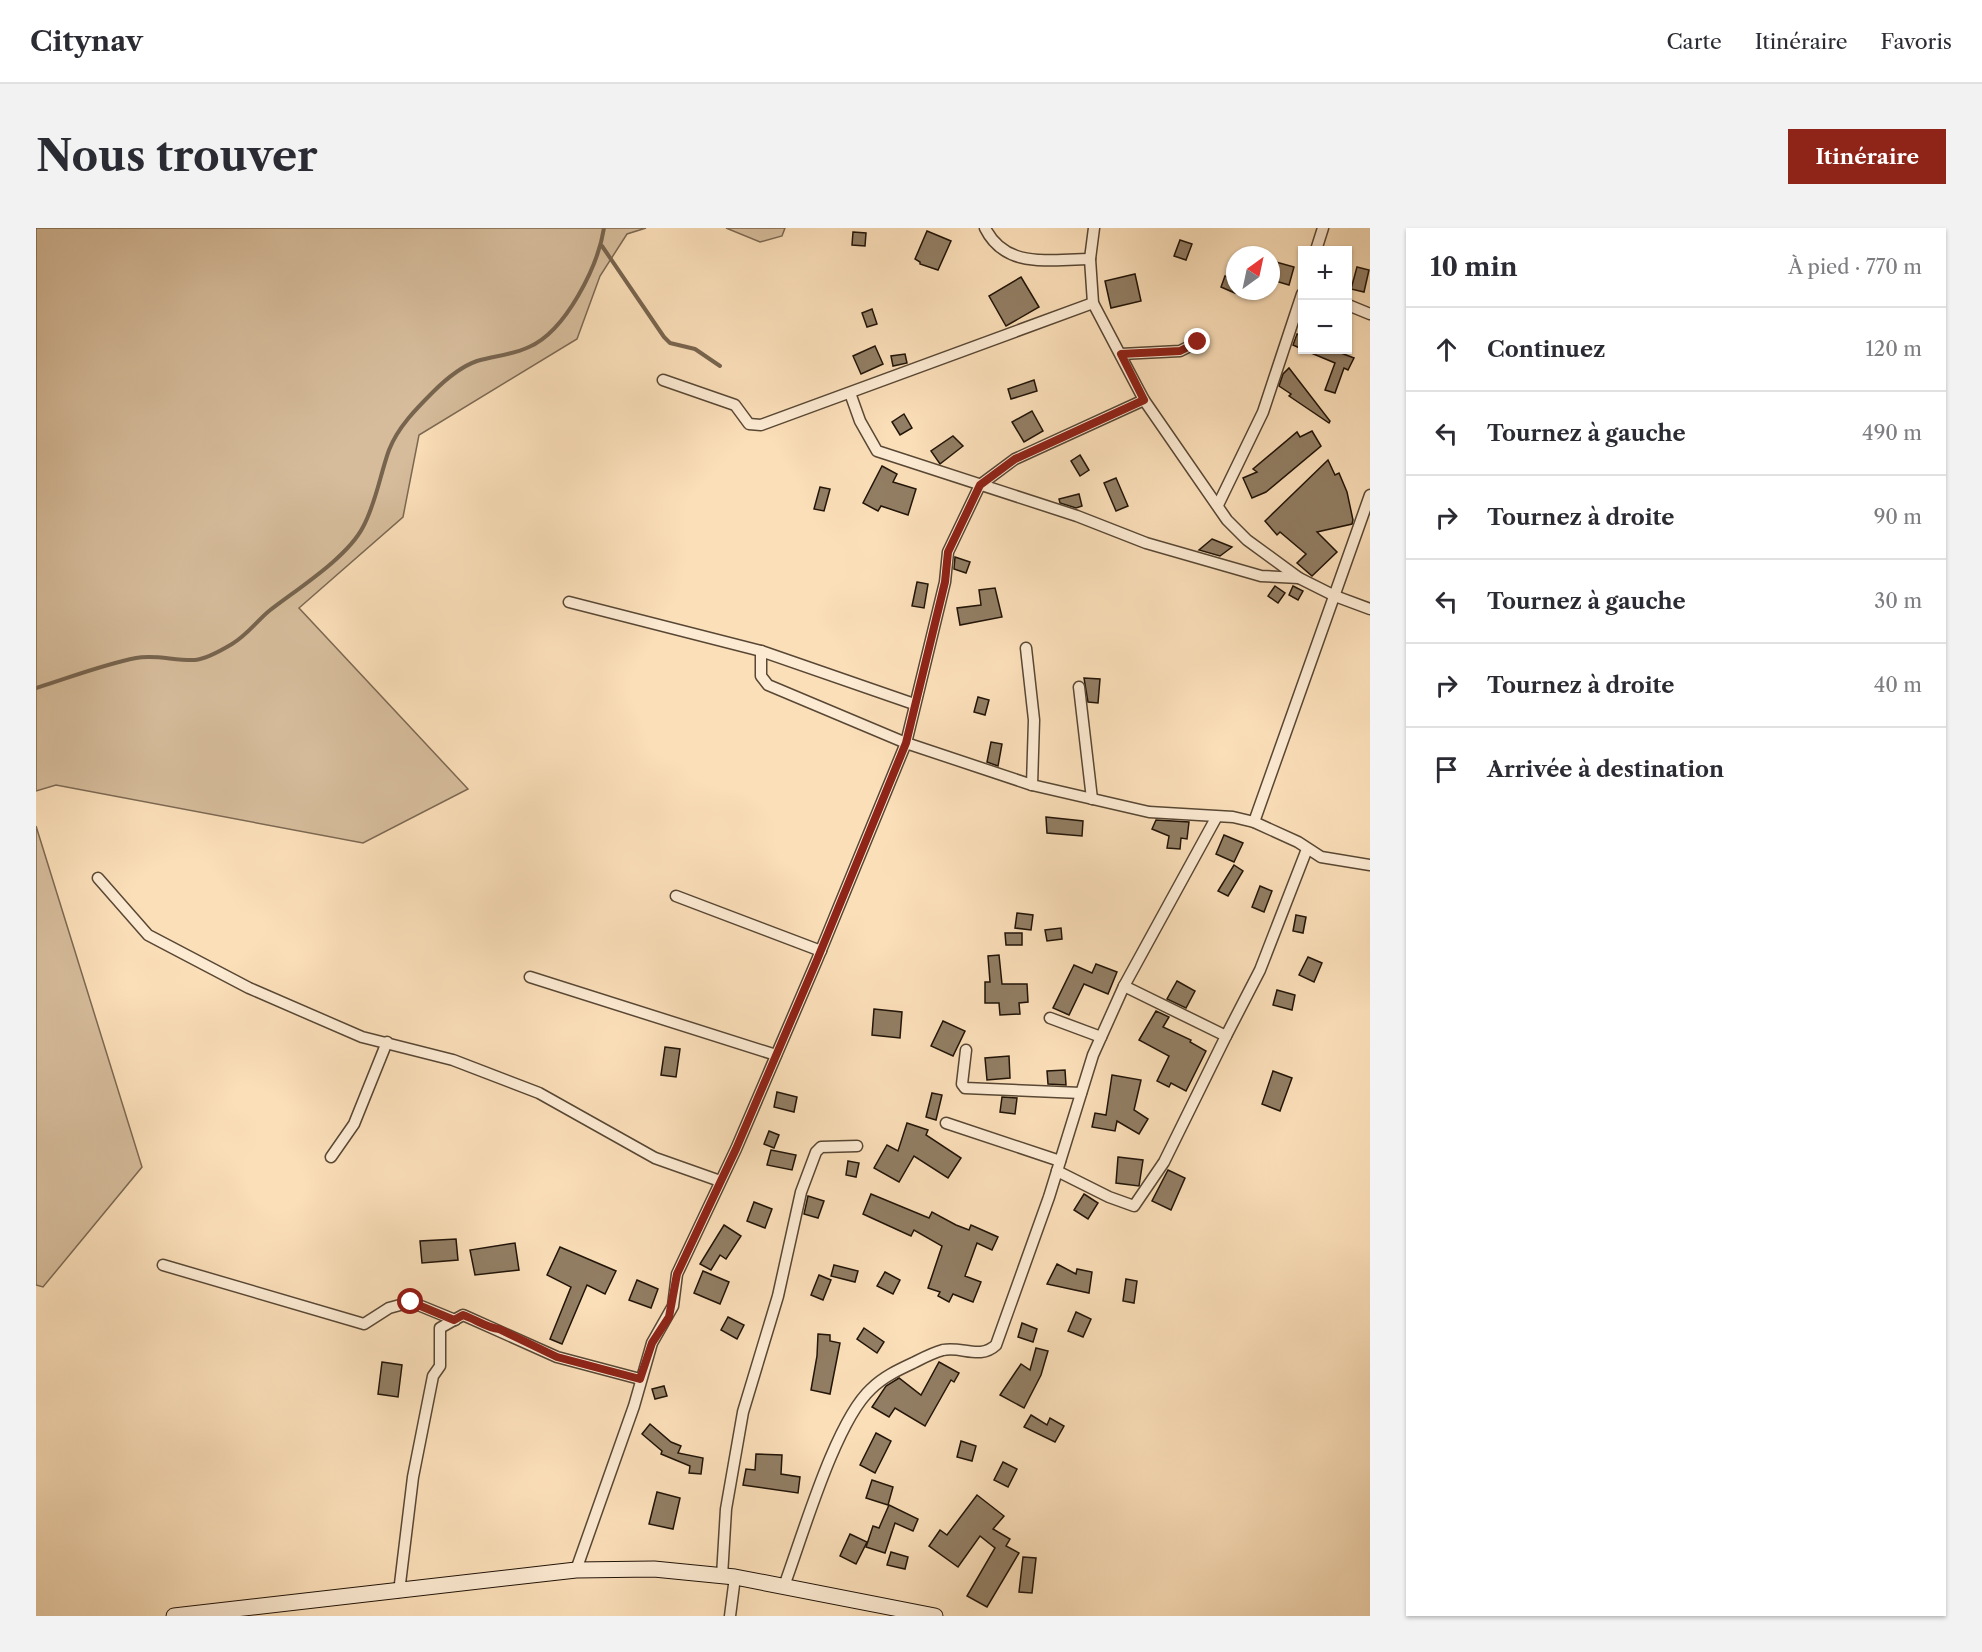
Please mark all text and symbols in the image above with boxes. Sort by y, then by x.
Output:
text: Citynav [30,24,143,58]
text: Carte [1666,29,1722,54]
text: Itinéraire [1755,29,1848,54]
text: Favoris [1881,29,1952,54]
button: Itinéraire [1788,129,1946,184]
text: Nous trouver [36,130,318,182]
north arrow [1226,246,1280,300]
map controls [1298,246,1352,354]
button: + [1298,246,1352,300]
text: 10 min [1430,251,1518,283]
text: À pied · 770 m [1788,255,1922,279]
button: − [1298,300,1352,354]
route end [1184,328,1210,354]
icon: ahead [1430,333,1463,366]
text: Continuez [1487,336,1606,363]
text: 120 m [1865,337,1922,361]
icon: left [1430,417,1463,450]
text: Tournez à gauche [1487,420,1686,447]
text: 490 m [1862,421,1922,445]
icon: right [1430,501,1463,534]
text: Tournez à droite [1487,504,1674,531]
text: 90 m [1874,505,1922,529]
icon: left [1430,585,1463,618]
text: Tournez à gauche [1487,588,1686,615]
text: 30 m [1874,589,1922,613]
icon: right [1430,669,1463,702]
text: Tournez à droite [1487,672,1674,699]
text: 40 m [1874,673,1922,697]
icon: arrive [1430,753,1463,786]
text: Arrivée à destination [1487,756,1724,783]
route start [397,1288,423,1314]

